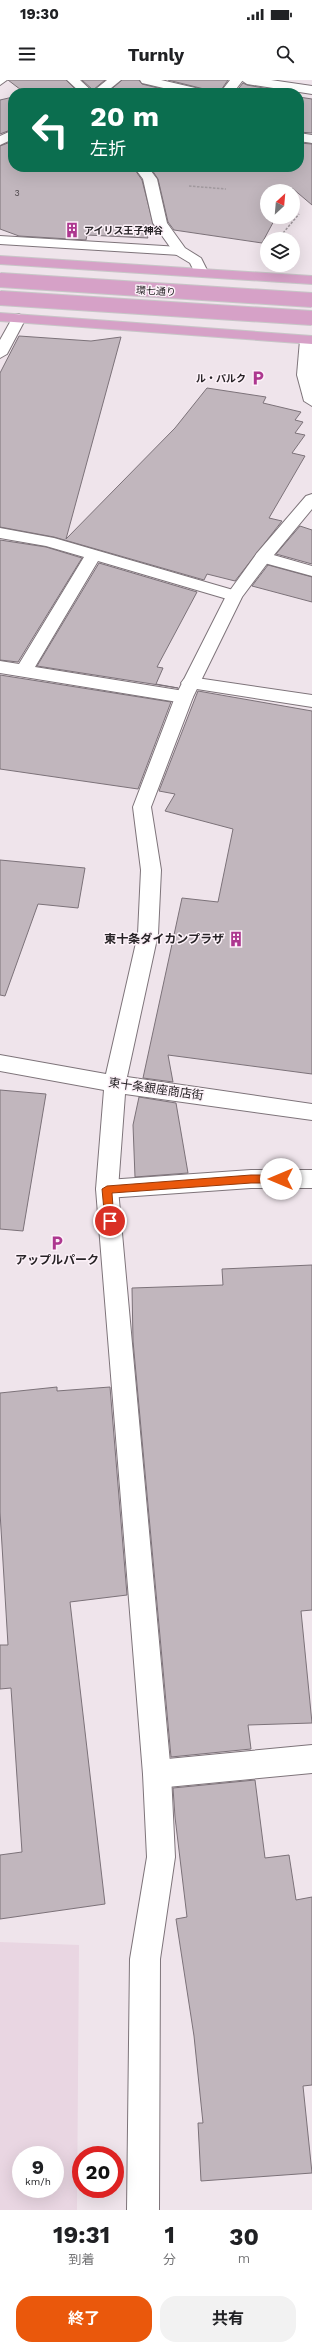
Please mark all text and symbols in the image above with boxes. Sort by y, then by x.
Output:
text: 19:30 [20,5,59,23]
icon: menu [16,43,38,65]
icon: search [274,43,296,65]
text: Turnly [128,44,184,65]
text: 20 m [90,100,159,133]
icon: left [24,104,76,156]
text: 左折 [90,138,126,159]
north arrow [260,184,300,224]
map controls [260,184,300,272]
house number: 3 [14,188,20,198]
building icon: アイリス王子神谷 [63,221,81,239]
place label: アイリス王子神谷 [84,225,164,236]
button: layers [260,232,300,272]
street label: 環七通り [136,284,176,298]
parking icon: ル・パルク [249,369,267,387]
place label: ル・パルク [196,373,246,384]
building icon: 東十条ダイカンプラザ [227,930,245,948]
place label: 東十条ダイカンプラザ [104,932,224,946]
street label: 東十条銀座商店街 [107,1075,205,1103]
position arrow [260,1158,302,1200]
pin [93,1204,127,1238]
icon: arrive [99,1210,121,1232]
parking icon: アップルパーク [48,1234,66,1252]
place label: アップルパーク [15,1253,99,1267]
speed limit sign: 20 [72,2146,124,2198]
text: 9 [32,2155,44,2179]
text: km/h [25,2176,51,2187]
text: 19:31 [53,2221,110,2249]
text: 1 [164,2221,175,2249]
text: 30 [229,2223,259,2251]
text: m [238,2251,250,2266]
text: 到着 [69,2252,95,2267]
text: 分 [163,2252,176,2267]
button: 終了 [16,2296,152,2342]
button: 共有 [160,2296,296,2342]

